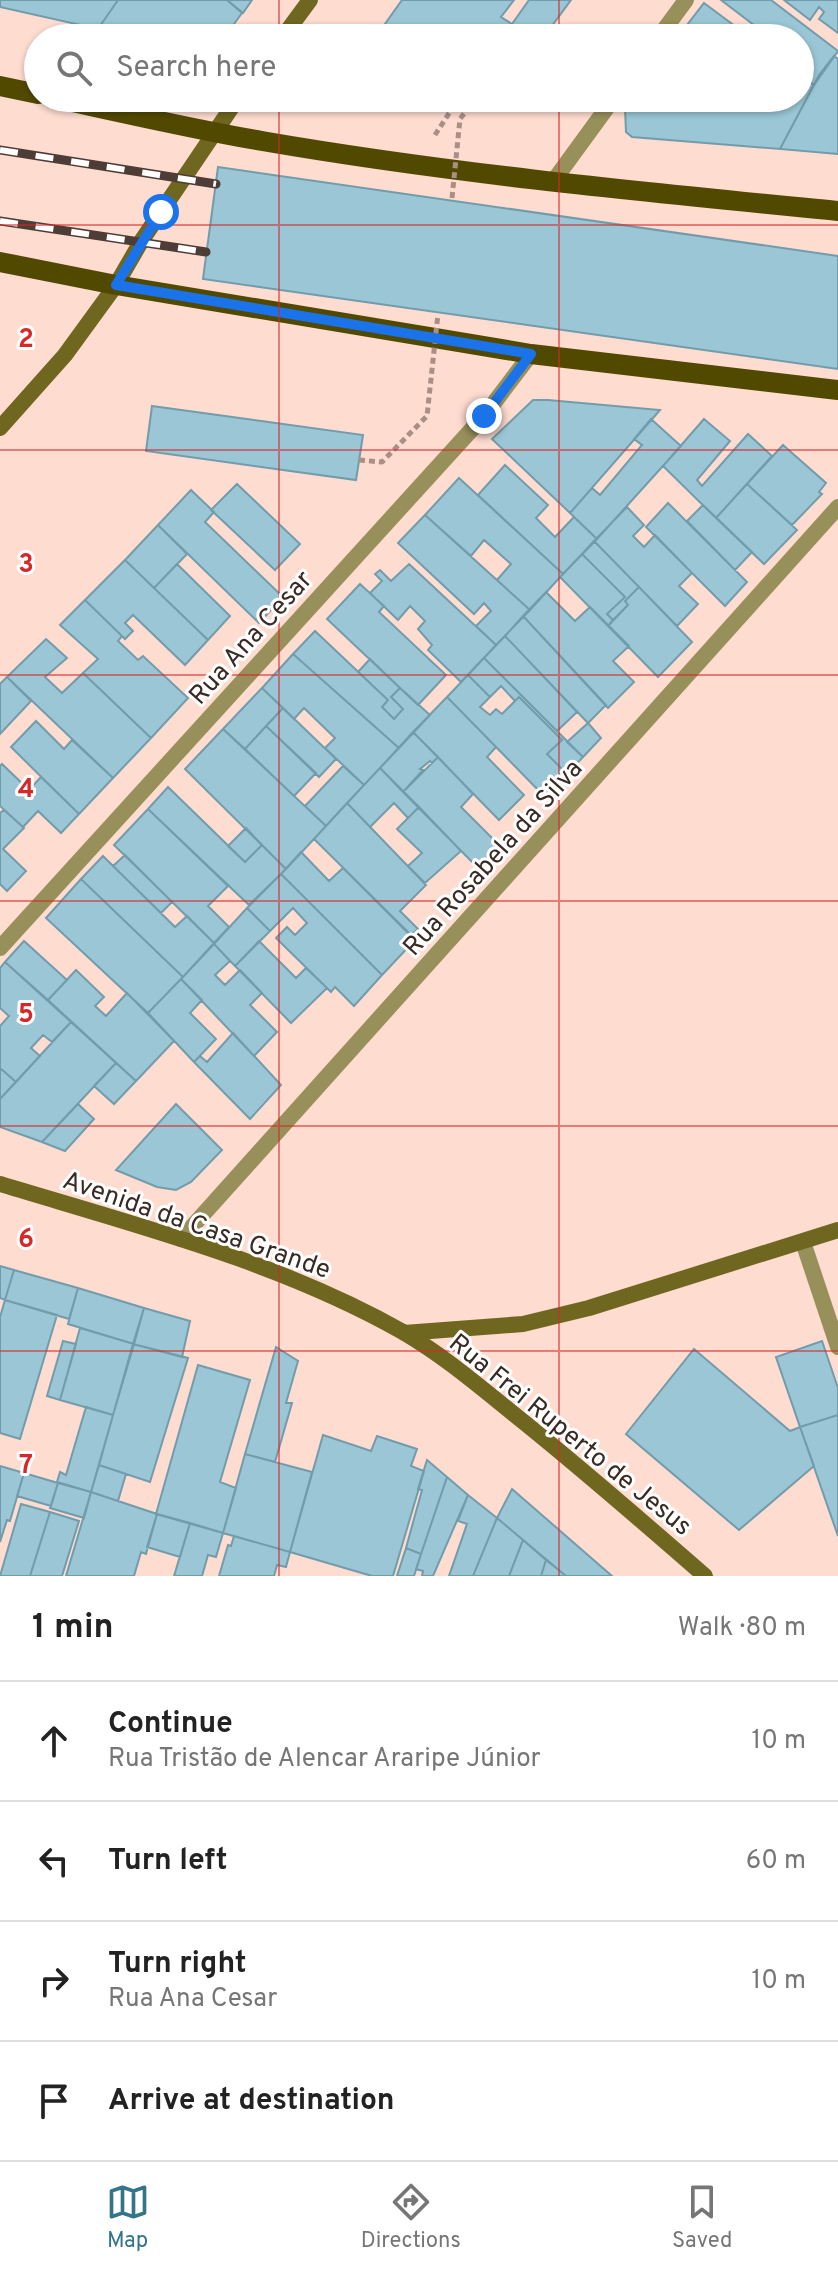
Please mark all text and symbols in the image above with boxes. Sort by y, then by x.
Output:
search box [24,24,814,112]
icon: search [52,46,96,90]
text: Search here [116,50,276,87]
route start [143,194,179,230]
text: 2 [18,324,34,357]
route end [466,398,502,434]
text: 3 [18,549,34,582]
street label: Rua Ana Cesar [183,565,321,713]
street label: Rua Rosabela da Silva [397,753,591,964]
text: 4 [18,774,34,807]
text: 5 [18,999,34,1032]
street label: Avenida da Casa Grande [58,1165,334,1288]
text: 6 [18,1224,34,1257]
street label: Rua Frei Ruperto de Jesus [441,1328,698,1544]
text: 7 [19,1450,33,1483]
text: 1 min [32,1607,114,1650]
text: Walk · 80 m [678,1612,806,1645]
text: Continue [108,1706,233,1743]
icon: ahead [32,1719,76,1763]
text: 10 m [751,1725,806,1758]
text: Rua Tristão de Alencar Araripe Júnior [108,1743,541,1776]
icon: left [32,1839,76,1883]
text: Turn left [108,1843,228,1880]
text: 60 m [746,1845,806,1878]
text: Turn right [108,1946,246,1983]
icon: right [32,1959,76,2003]
text: 10 m [751,1965,806,1998]
text: Rua Ana Cesar [108,1983,277,2016]
icon: arrive [32,2079,76,2123]
text: Arrive at destination [108,2083,394,2120]
tab: Map [106,2180,150,2255]
tab: Directions [361,2180,461,2255]
tab: Saved [672,2180,732,2255]

